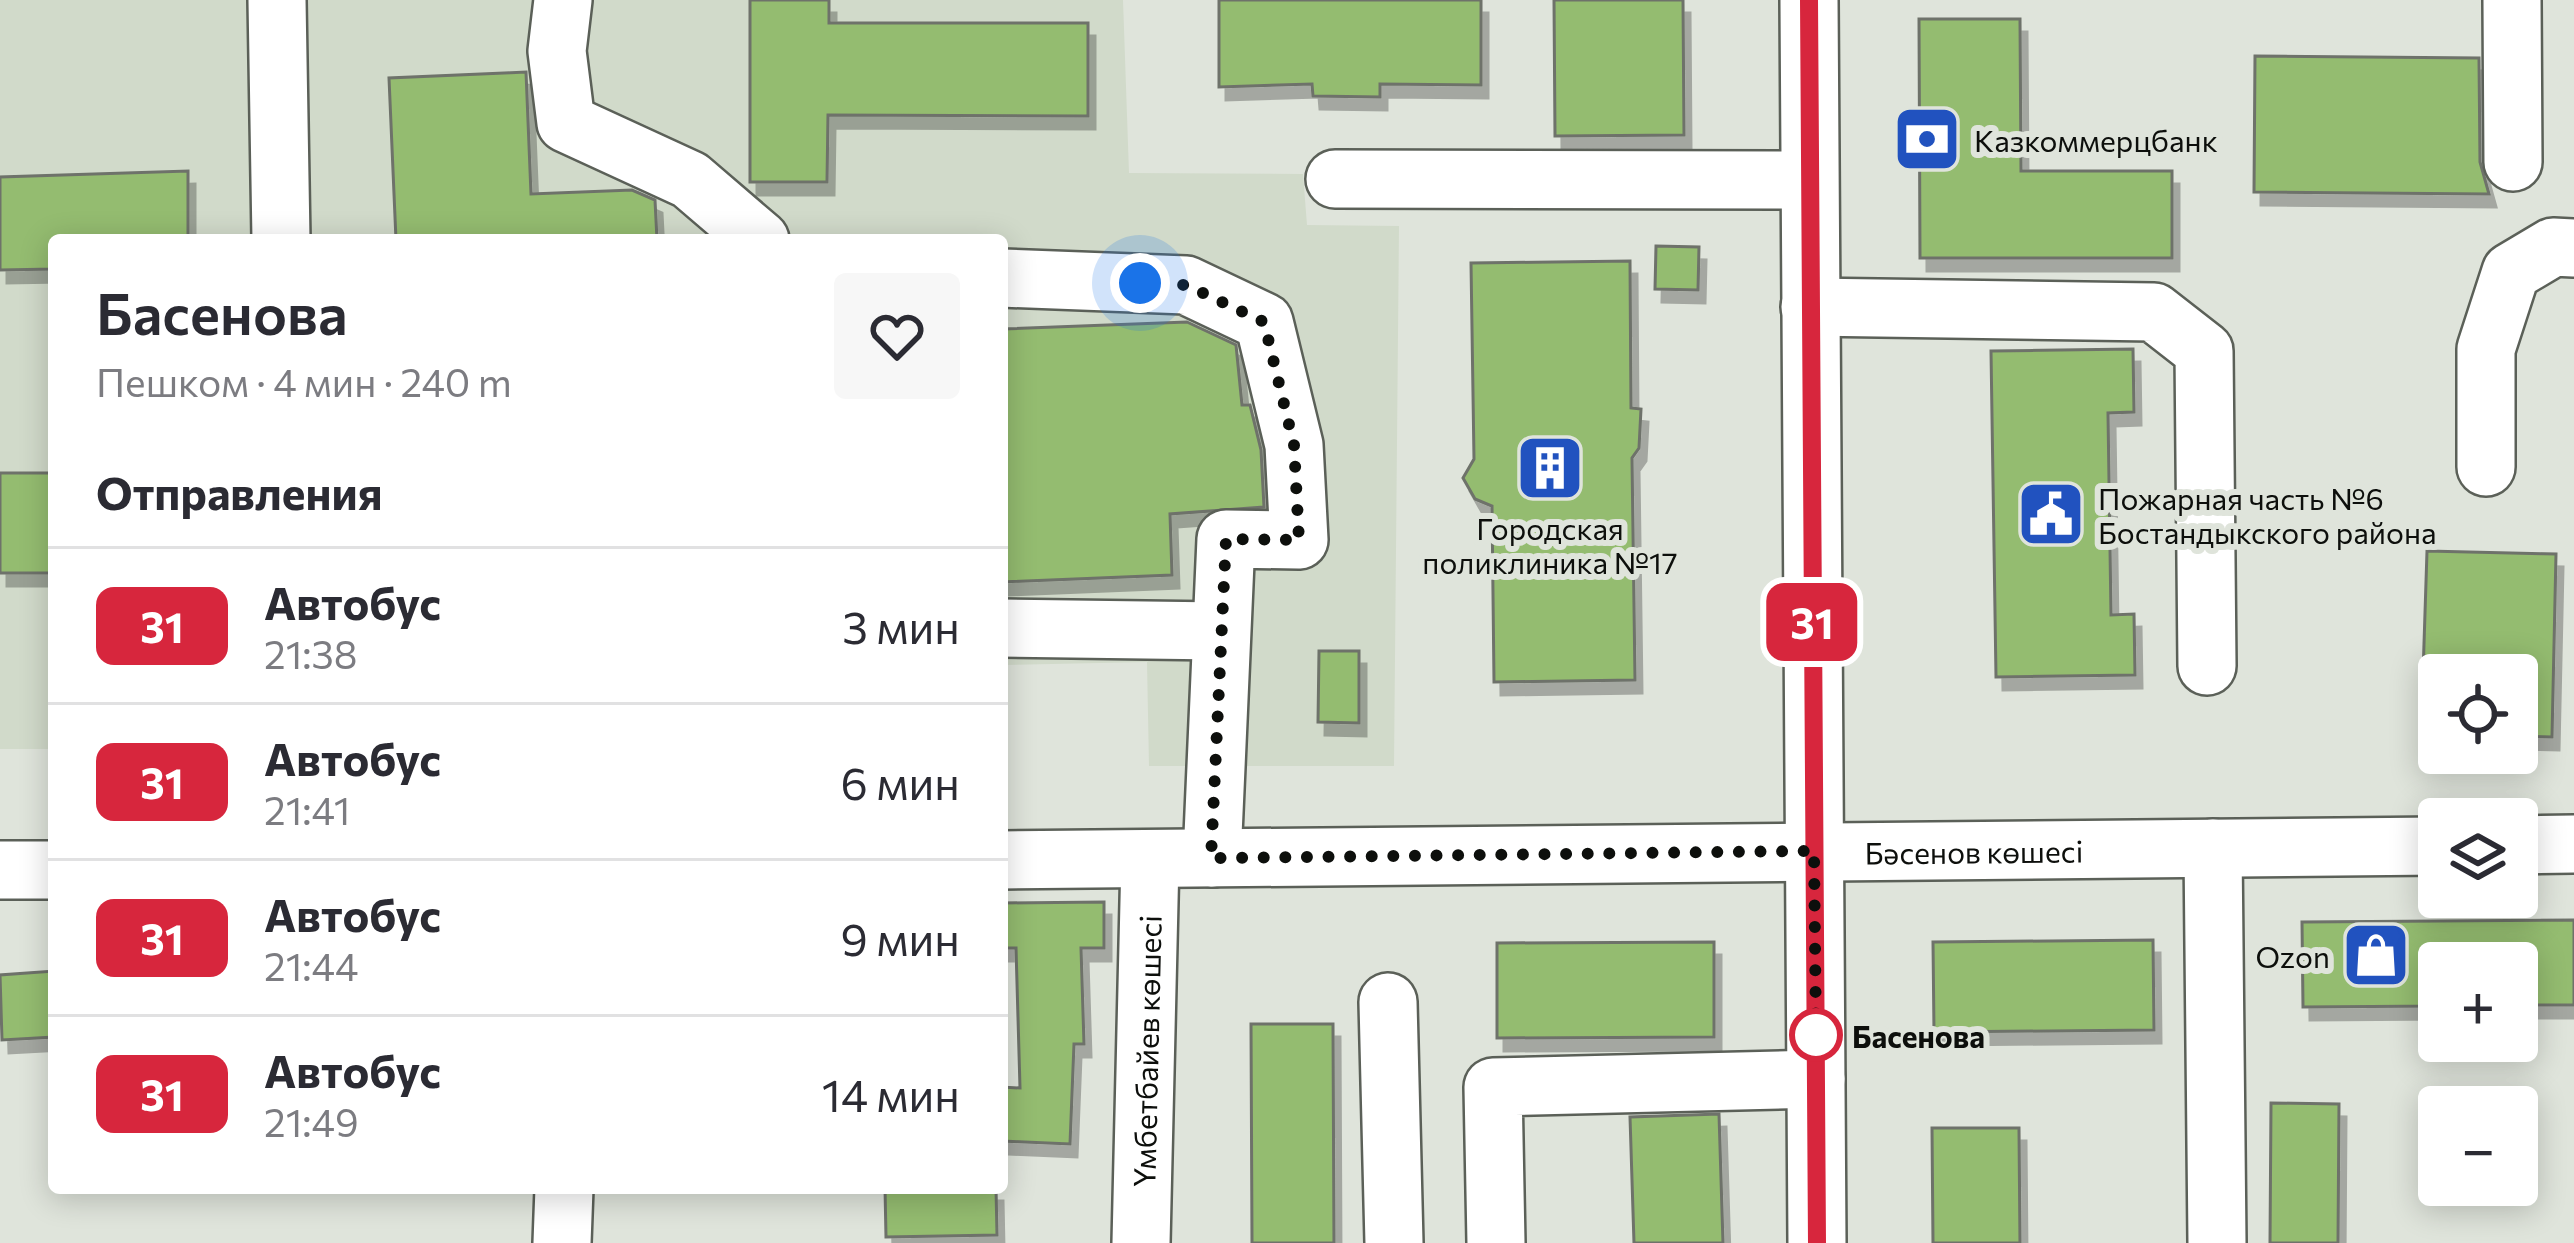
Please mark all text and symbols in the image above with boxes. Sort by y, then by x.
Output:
bank icon: Казкоммерцбанк [1892,104,1962,174]
place label: Казкоммерцбанк [1974,121,2218,158]
your location [1110,253,1170,313]
button: heart [834,273,960,399]
text: Басенова [96,277,348,347]
text: Пешком · 4 мин · 240 m [96,357,512,405]
building icon: Городская поликлиника №17 [1515,433,1585,503]
text: Отправления [96,464,383,519]
public building icon: Пожарная часть №6 Бостандыкского района [2016,479,2086,549]
place label: Пожарная часть №6 Бостандыкского района [2098,479,2437,550]
place label: Городская поликлиника №17 [1422,509,1678,580]
text: Автобус [264,574,441,629]
line badge: 31 [1758,583,1866,661]
text: 31 [1790,596,1834,648]
text: 3 мин [842,598,960,653]
text: 31 [140,600,184,652]
text: 21:38 [264,629,357,677]
map controls [2418,654,2538,1206]
button: locate [2418,654,2538,774]
text: Автобус [264,730,441,785]
text: 6 мин [841,754,960,809]
text: 31 [140,756,184,808]
text: 21:41 [264,785,350,833]
button: layers [2418,798,2538,918]
street label: Бәсенов көшесі [1864,831,2083,870]
text: Автобус [264,886,441,941]
text: 9 мин [841,910,960,965]
text: 31 [140,912,184,964]
street label: Үмбетбайев көшесі [1124,915,1167,1188]
shop icon: Ozon [2341,920,2411,990]
place label: Ozon [2256,937,2330,974]
text: 21:44 [264,941,358,989]
button: + [2418,942,2538,1062]
marker: Басенова [1791,1010,1841,1060]
place label: Басенова [1852,1017,1985,1054]
text: Автобус [264,1042,441,1097]
text: 14 мин [822,1066,960,1121]
text: 31 [140,1068,184,1120]
button: − [2418,1086,2538,1206]
text: 21:49 [264,1097,359,1145]

